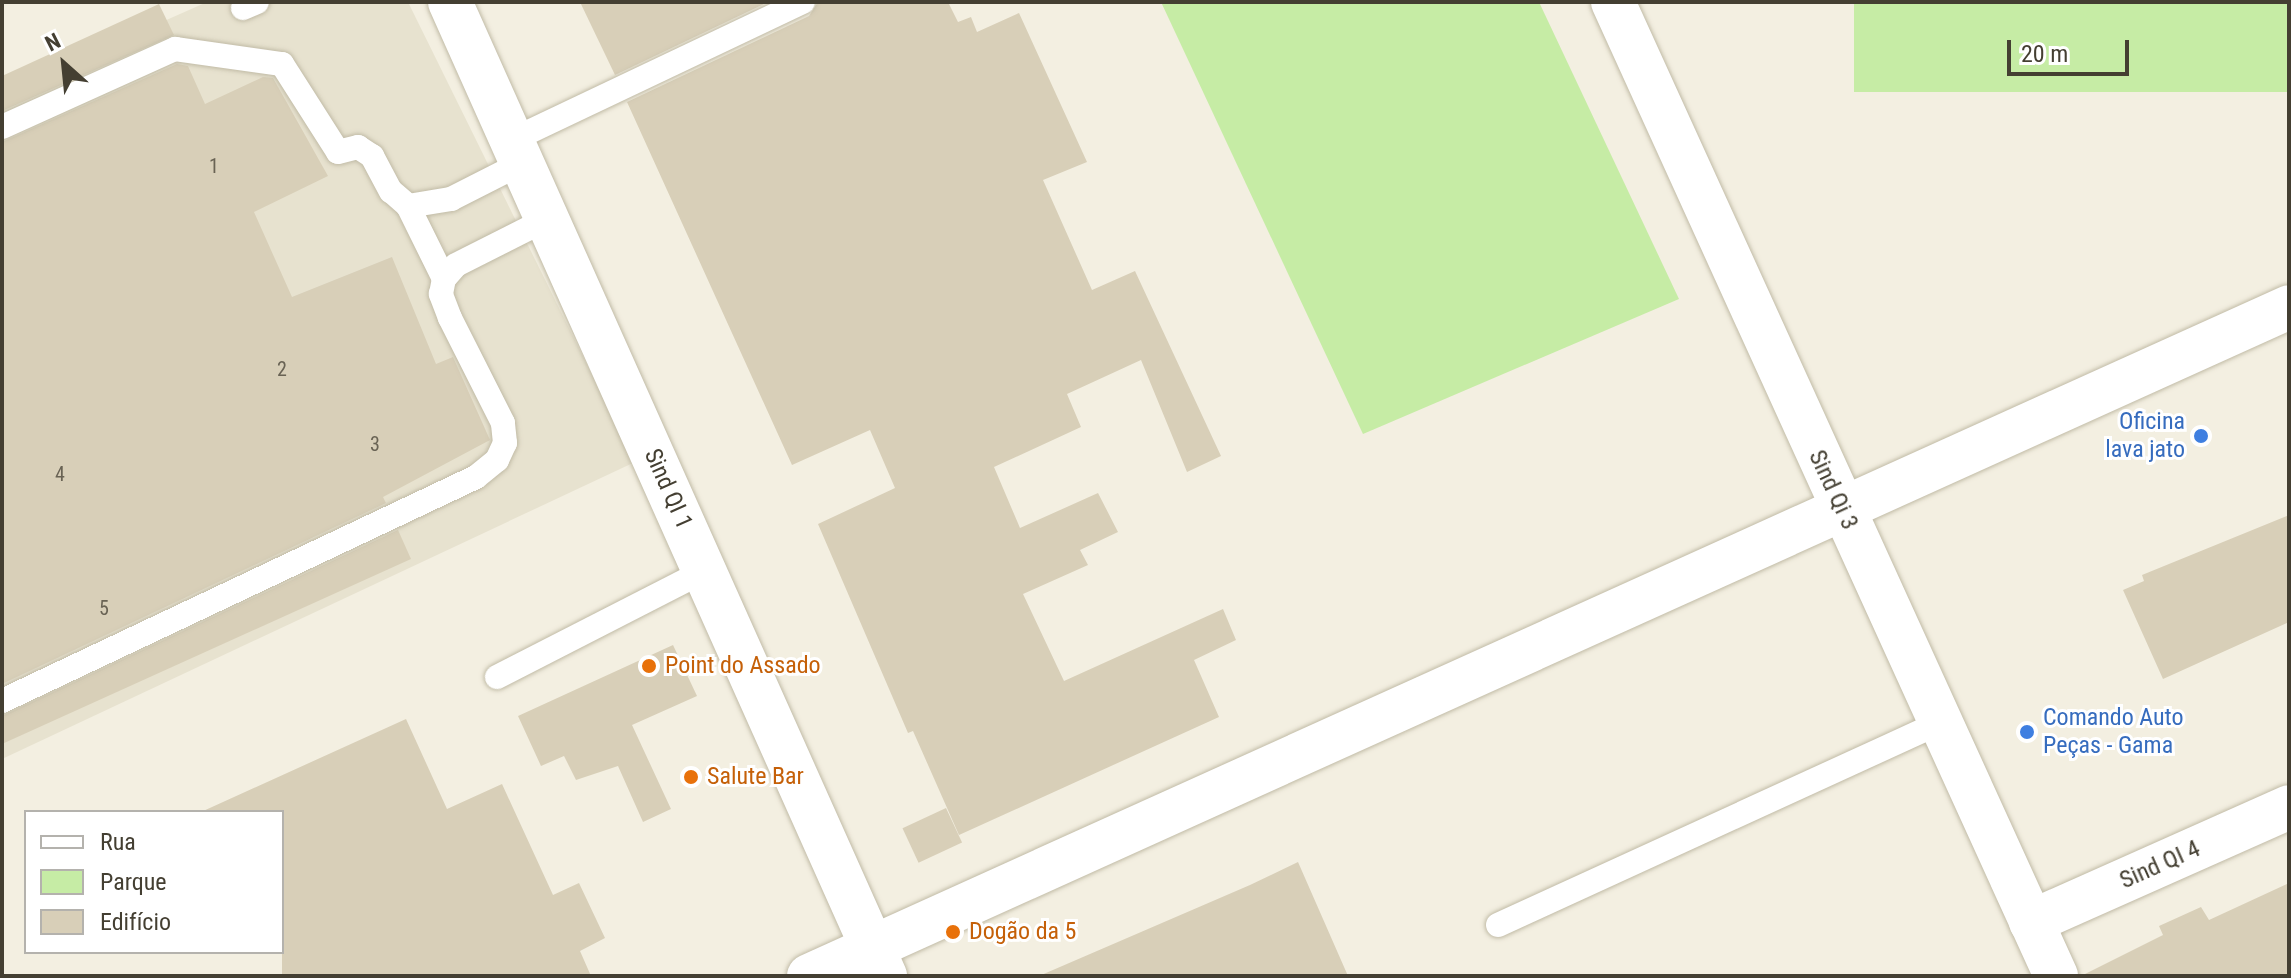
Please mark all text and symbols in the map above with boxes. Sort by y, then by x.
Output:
north arrow [24,24,104,104]
scale bar [2011,24,2133,74]
text: N [41,28,65,56]
text: 20 m [2021,40,2068,68]
house number: 1 [209,154,219,178]
house number: 2 [277,357,287,381]
place label: Oficina lava jato [2105,408,2185,464]
marker: Oficina lava jato [2192,427,2210,445]
house number: 3 [370,432,380,456]
street label: Sind QI 1 [638,444,698,534]
street label: Sind Qi 3 [1802,446,1864,534]
house number: 4 [55,462,65,486]
house number: 5 [99,596,109,620]
place label: Point do Assado [665,652,821,680]
marker: Point do Assado [640,657,658,675]
place label: Comando Auto Peças - Gama [2043,704,2184,760]
marker: Comando Auto Peças - Gama [2018,723,2036,741]
place label: Salute Bar [707,763,804,791]
marker: Salute Bar [682,768,700,786]
legend [24,810,284,954]
text: Rua [100,828,136,856]
street label: Sind QI 4 [2115,835,2205,895]
text: Parque [100,868,167,896]
text: Edifício [100,908,171,936]
place label: Dogão da 5 [969,918,1076,946]
marker: Dogão da 5 [944,923,962,941]

